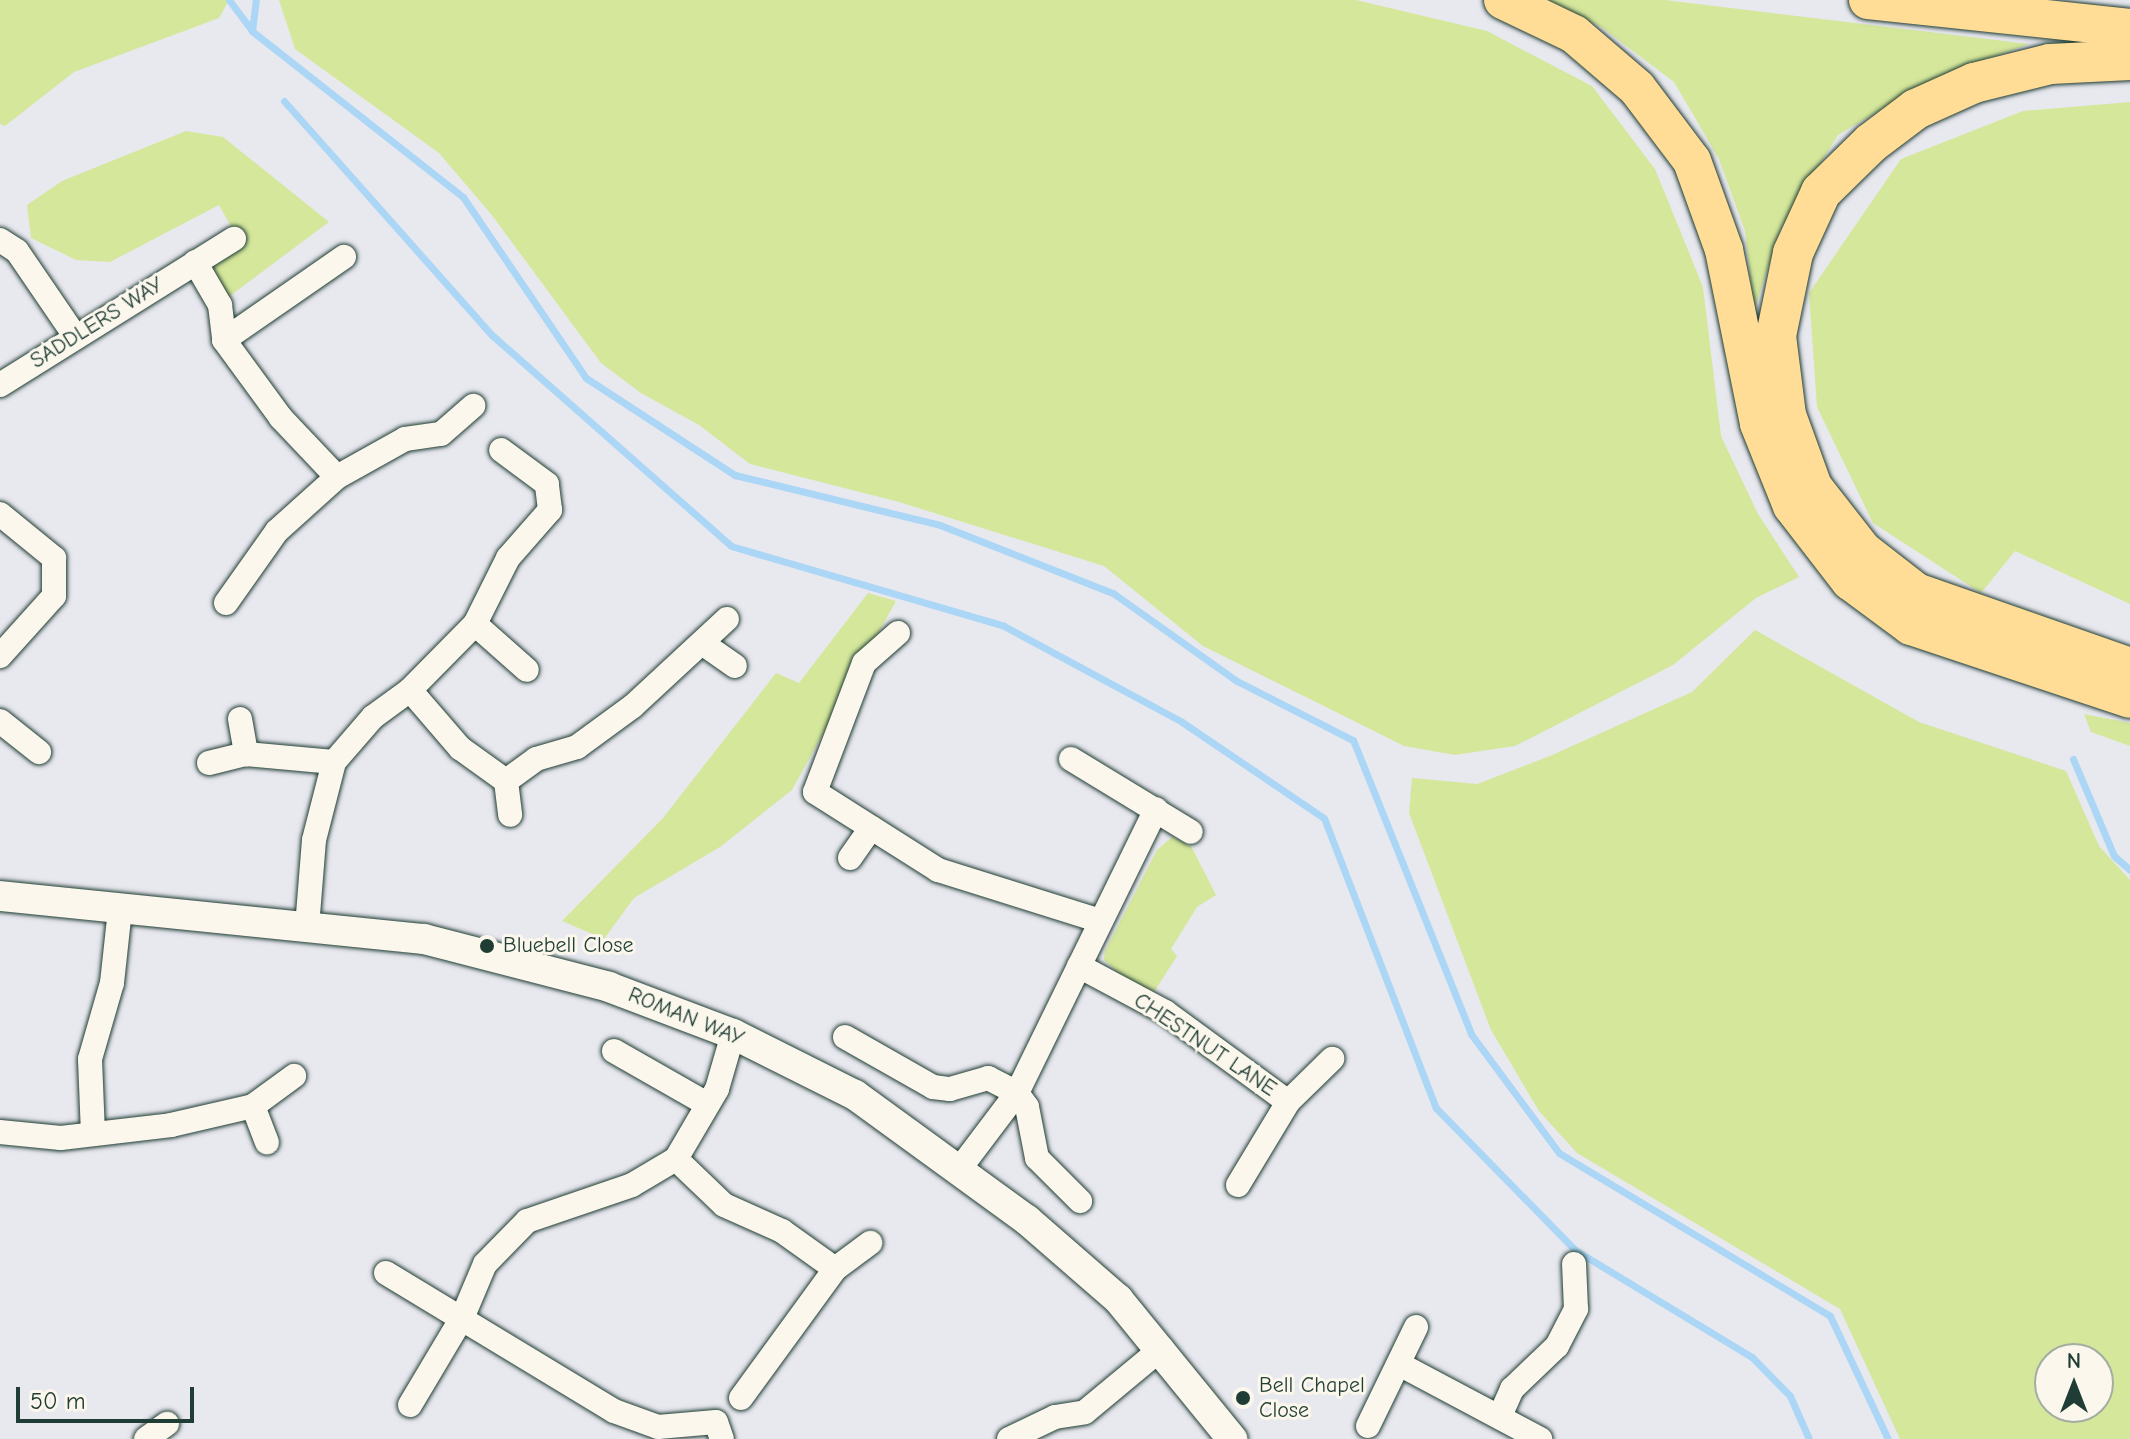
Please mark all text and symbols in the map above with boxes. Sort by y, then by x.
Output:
street label: SADDLERS WAY [26,272,168,374]
place label: Bluebell Close [503,933,633,959]
marker: Bluebell Close [478,937,496,955]
street label: ROMAN WAY [624,982,748,1052]
street label: CHESTNUT LANE [1129,988,1281,1102]
north arrow [2034,1343,2114,1423]
text: N [2067,1348,2081,1374]
scale bar [20,1371,198,1421]
place label: Bell Chapel Close [1259,1372,1365,1424]
text: 50 m [30,1387,86,1415]
marker: Bell Chapel Close [1234,1389,1252,1407]

